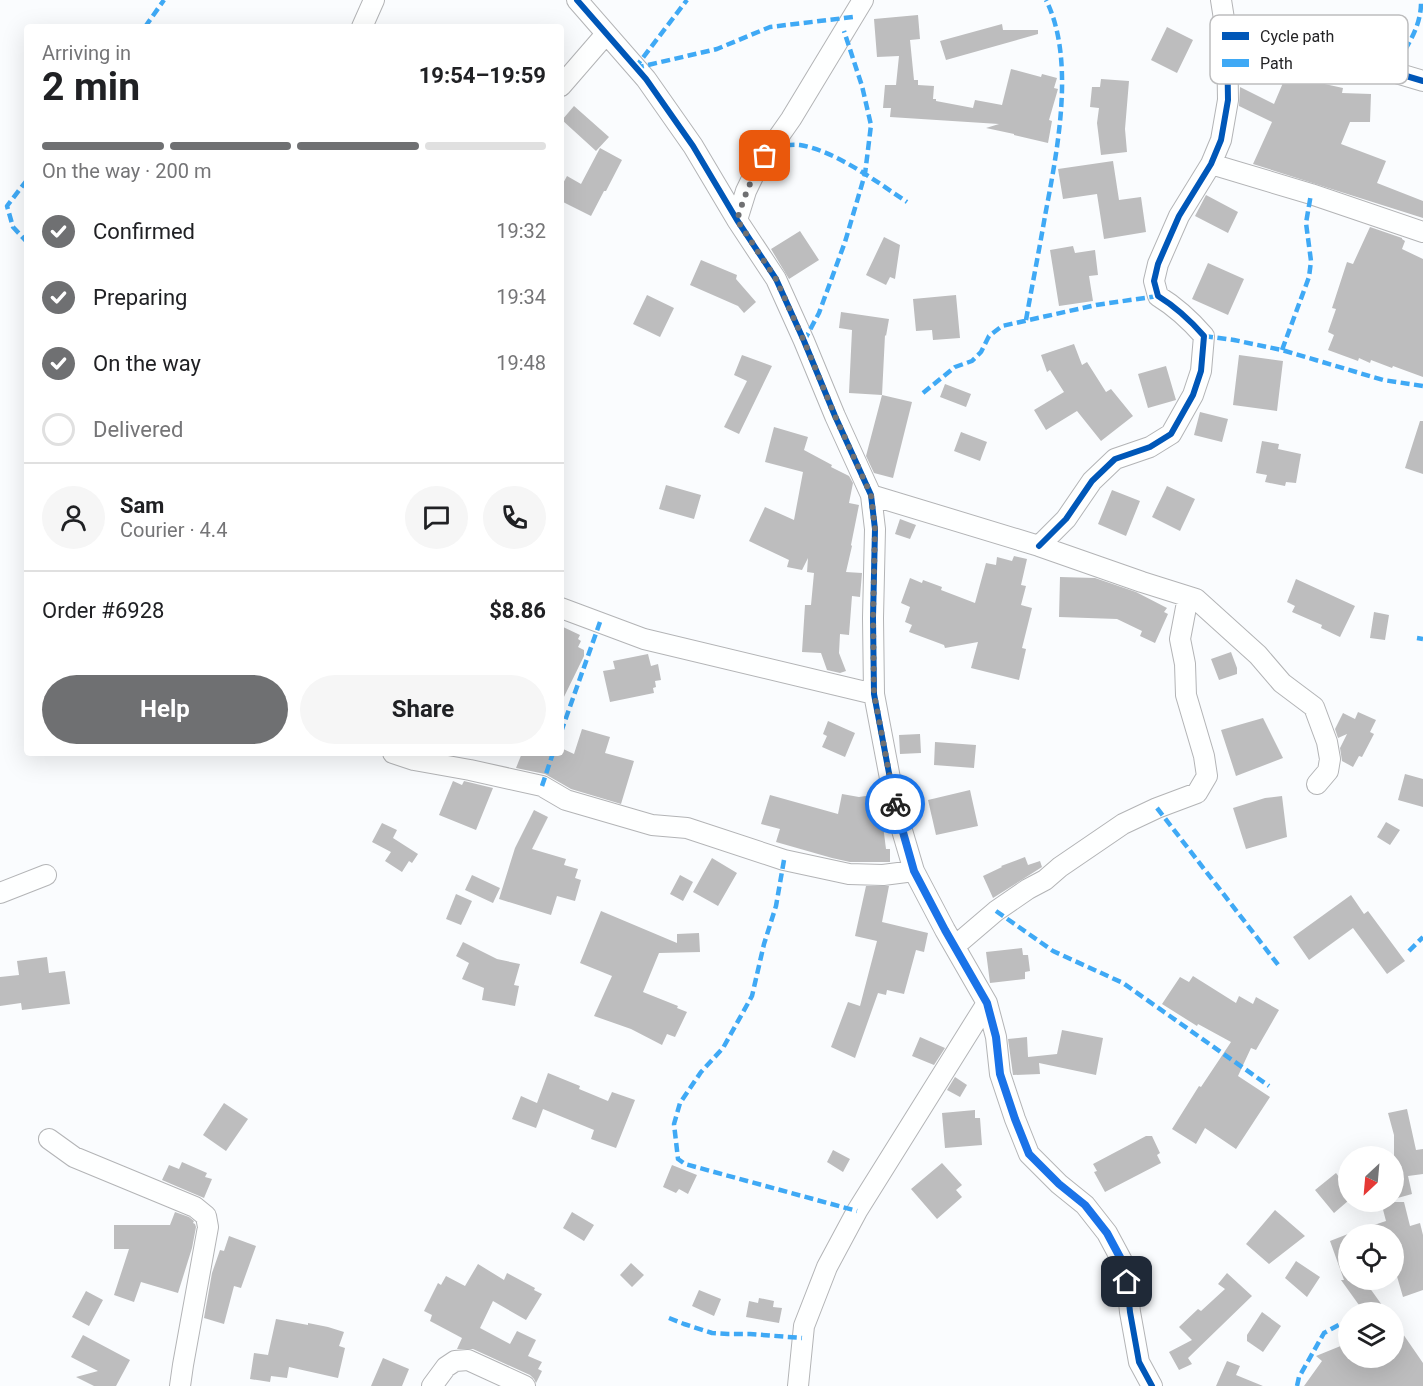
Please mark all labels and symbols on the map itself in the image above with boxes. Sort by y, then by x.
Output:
legend [1210,15,1408,84]
text: Cycle path [1260,27,1334,46]
text: Path [1260,54,1293,73]
pin [739,130,790,181]
courier [865,774,925,834]
north arrow [1338,1146,1404,1212]
pin [1101,1256,1152,1307]

